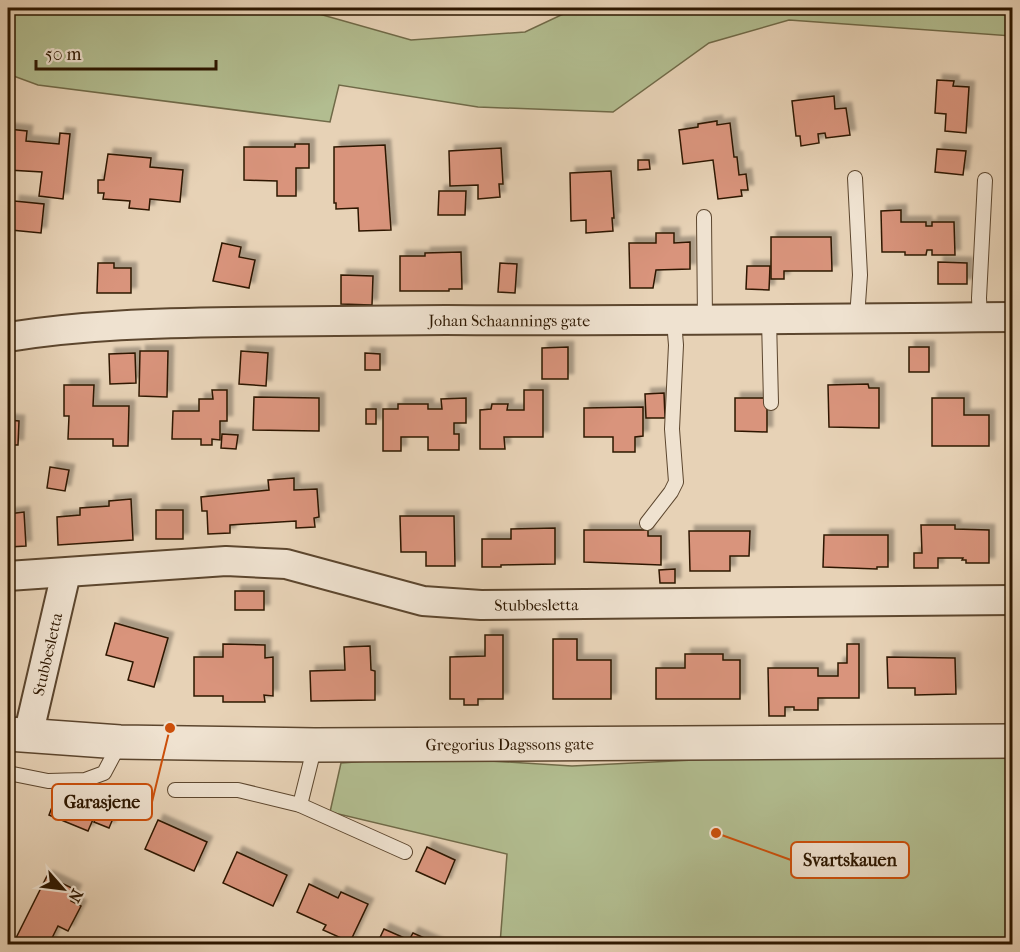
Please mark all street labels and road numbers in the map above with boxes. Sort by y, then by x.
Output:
street label: Johan Schaannings gate [426,310,590,330]
street label: Stubbesletta [494,595,579,614]
street label: Stubbesletta [28,610,66,698]
street label: Gregorius Dagssons gate [425,734,594,754]

